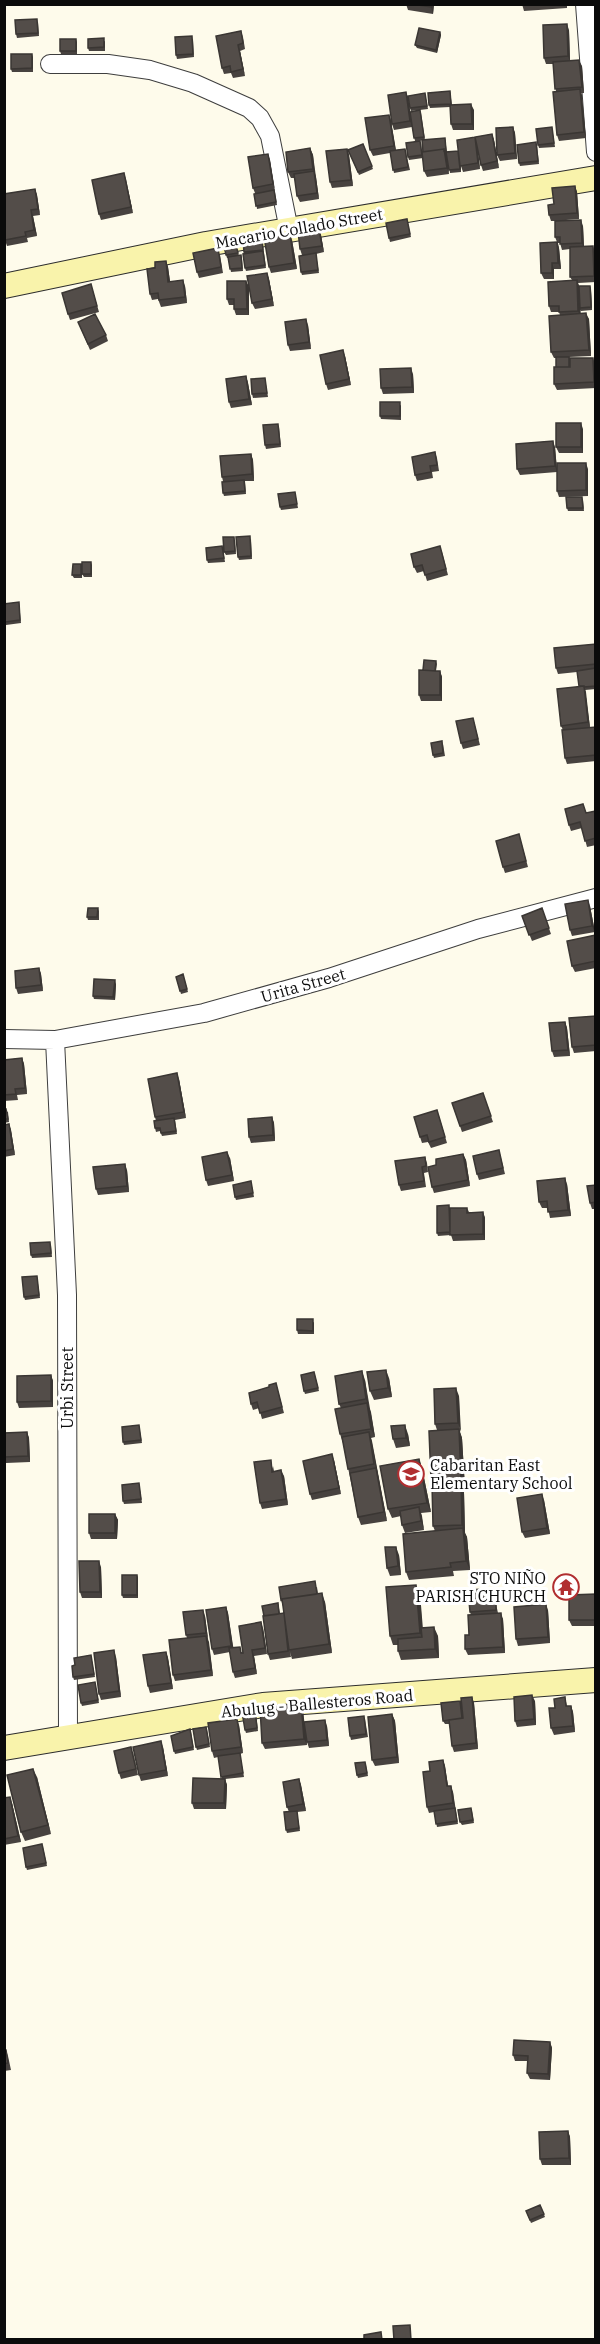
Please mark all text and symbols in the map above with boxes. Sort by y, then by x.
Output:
street label: Macario Collado Street [214,203,385,253]
street label: Urita Street [258,963,348,1007]
street label: Urbi Street [57,1347,77,1429]
place label: Cabaritan East Elementary School [430,1455,573,1493]
school or university icon: Cabaritan East Elementary School [396,1459,426,1489]
place label: STO NIÑO PARISH CHURCH [415,1568,546,1606]
temple icon: STO NIÑO PARISH CHURCH [551,1572,581,1602]
street label: Abulug - Ballesteros Road [220,1685,414,1721]

